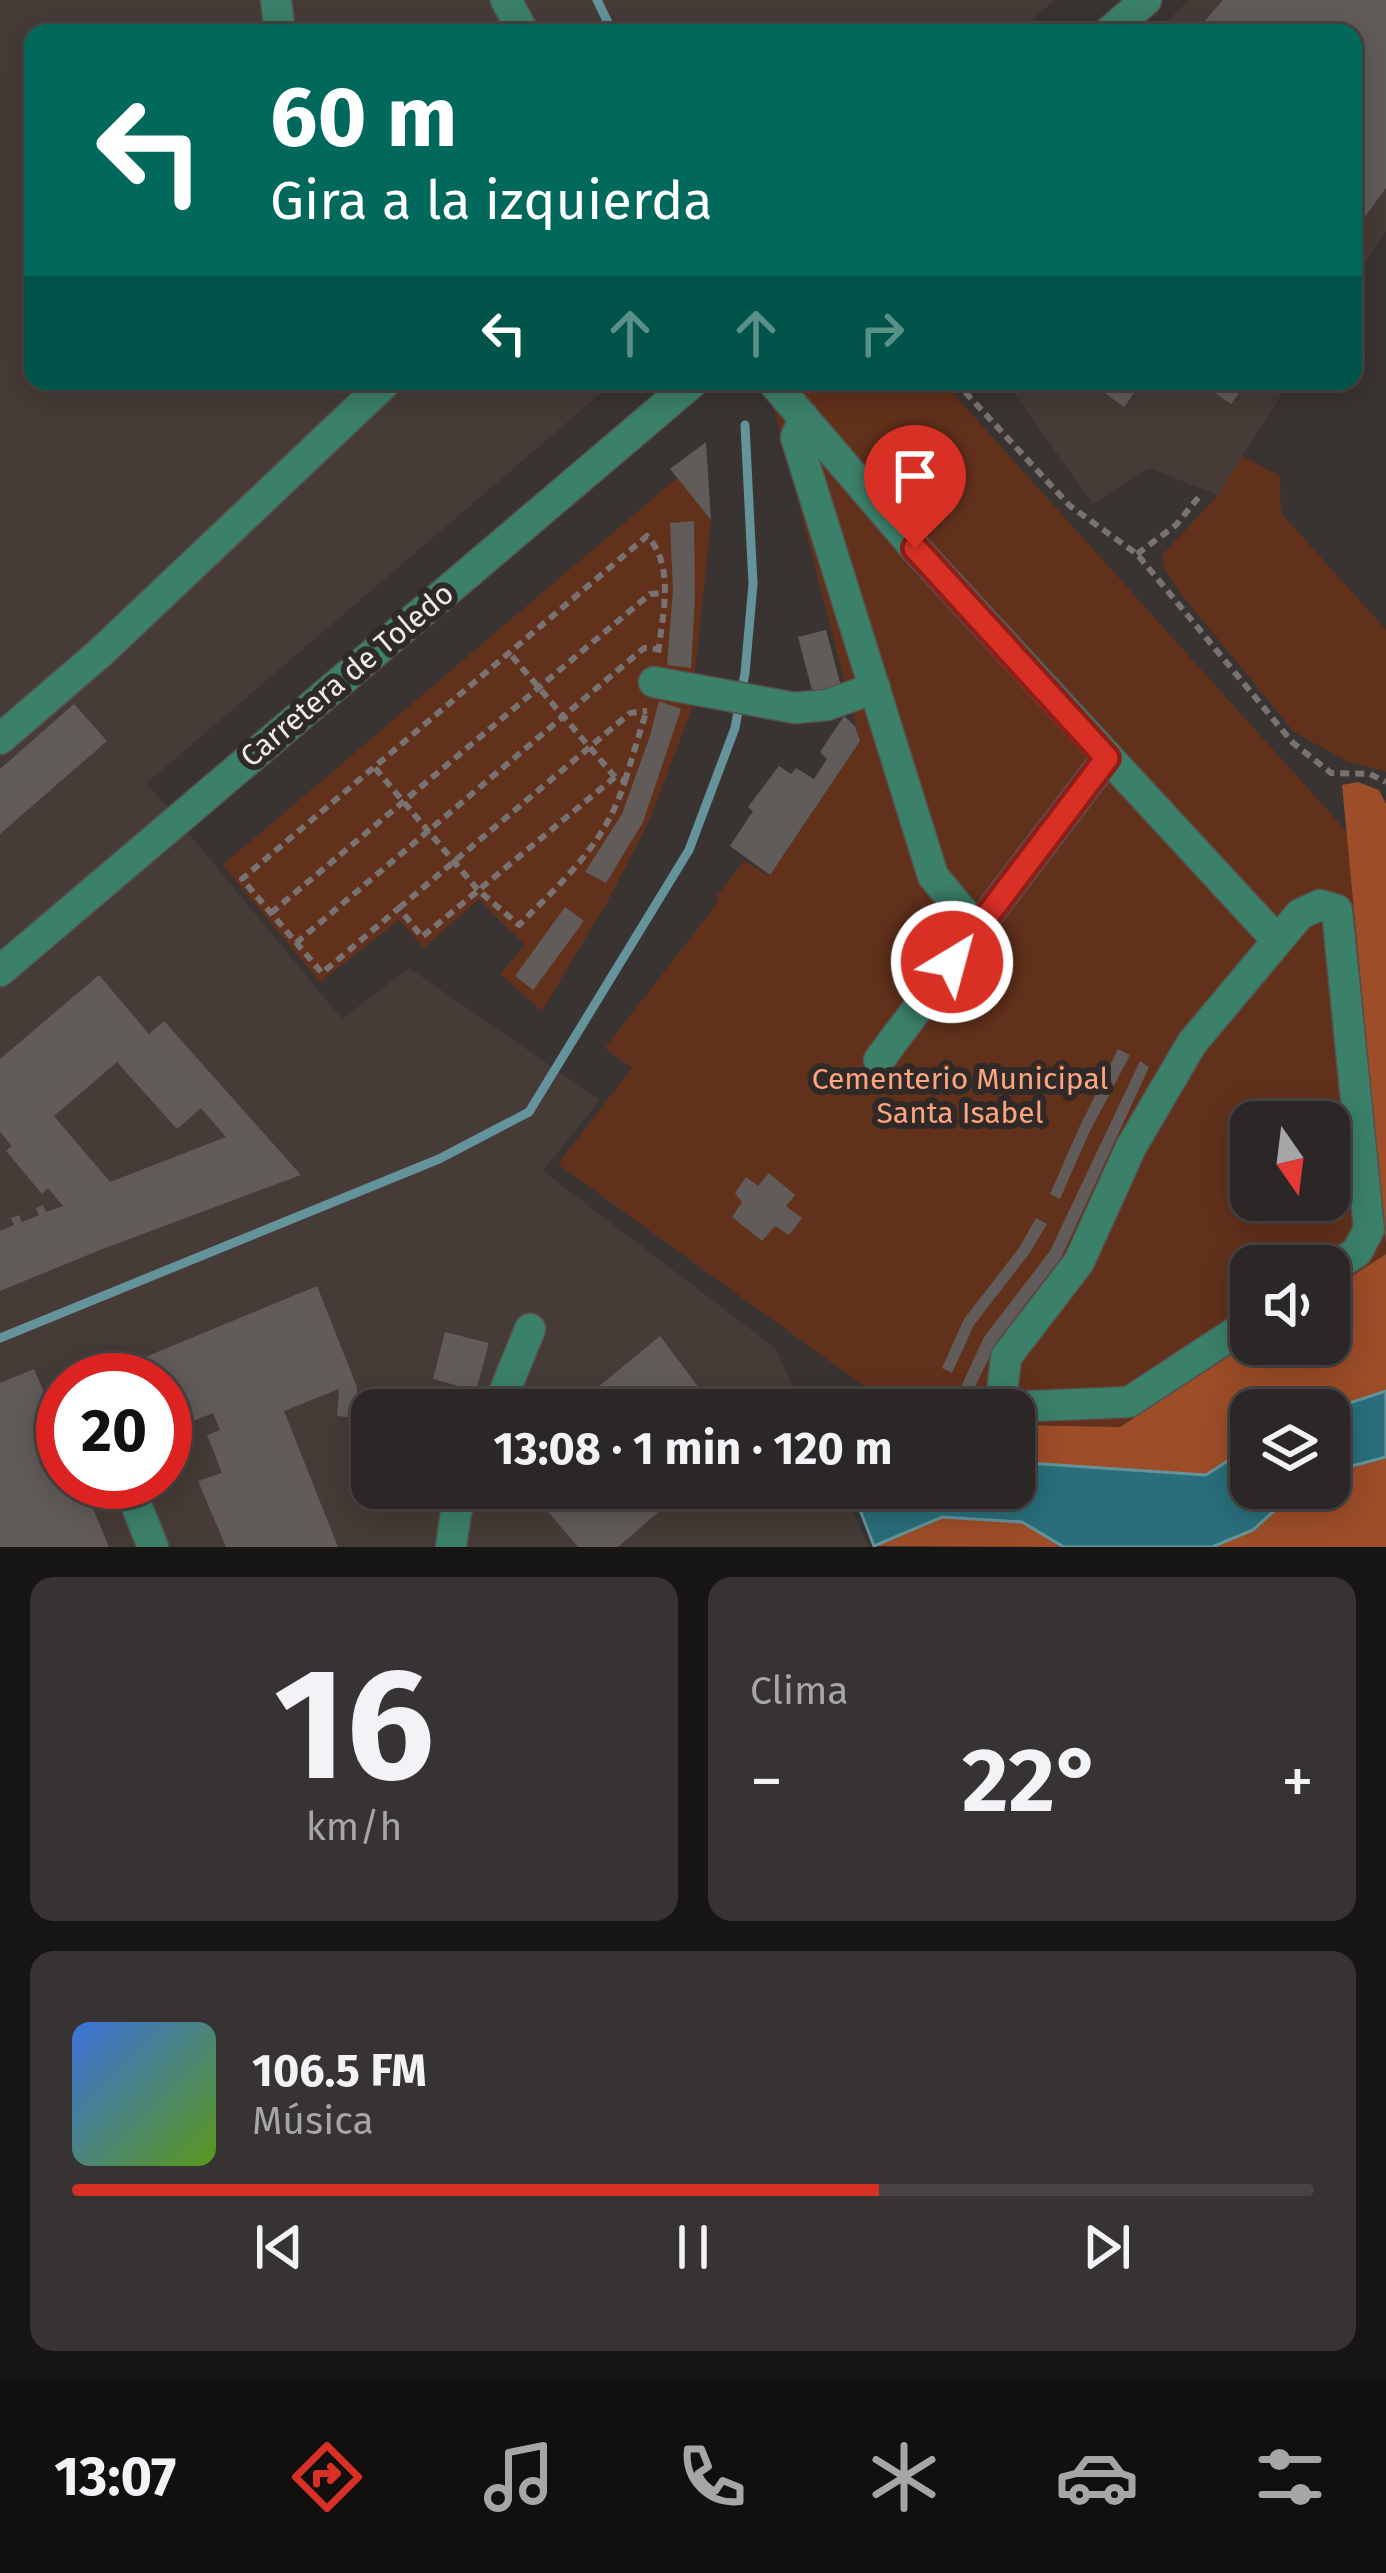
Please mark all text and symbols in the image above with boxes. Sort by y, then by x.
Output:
text: 60 m [270,67,457,168]
icon: left [72,72,228,228]
text: Gira a la izquierda [270,169,713,233]
icon: left [471,300,537,366]
icon: ahead [597,300,663,366]
icon: ahead [723,300,789,366]
icon: right [849,300,915,366]
pin [864,425,966,548]
icon: arrive [882,443,948,509]
street label: Carretera de Toledo [233,575,461,775]
position arrow [889,899,1015,1025]
park label: Cementerio Municipal Santa Isabel [812,1061,1108,1131]
north arrow [1230,1101,1350,1221]
map controls [1230,1101,1350,1509]
button: sound [1230,1245,1350,1365]
speed limit sign: 20 [36,1353,192,1509]
button: layers [1230,1389,1350,1509]
text: 13:08 · 1 min · 120 m [493,1422,893,1476]
text: 16 [274,1632,434,1819]
text: Clima [750,1668,849,1714]
text: 22° [962,1727,1102,1835]
text: − [750,1742,783,1821]
text: + [1281,1742,1314,1821]
text: km/h [306,1804,402,1850]
text: 106.5 FM [252,2044,427,2098]
text: Música [252,2098,374,2144]
icon: previous [246,2214,312,2280]
icon: pause [660,2214,726,2280]
icon: next [1074,2214,1140,2280]
icon: directions [285,2435,369,2519]
icon: music [477,2435,561,2519]
icon: phone [670,2435,754,2519]
icon: climate [862,2435,946,2519]
icon: car [1055,2435,1139,2519]
icon: filters [1248,2435,1332,2519]
text: 13:07 [54,2445,176,2509]

